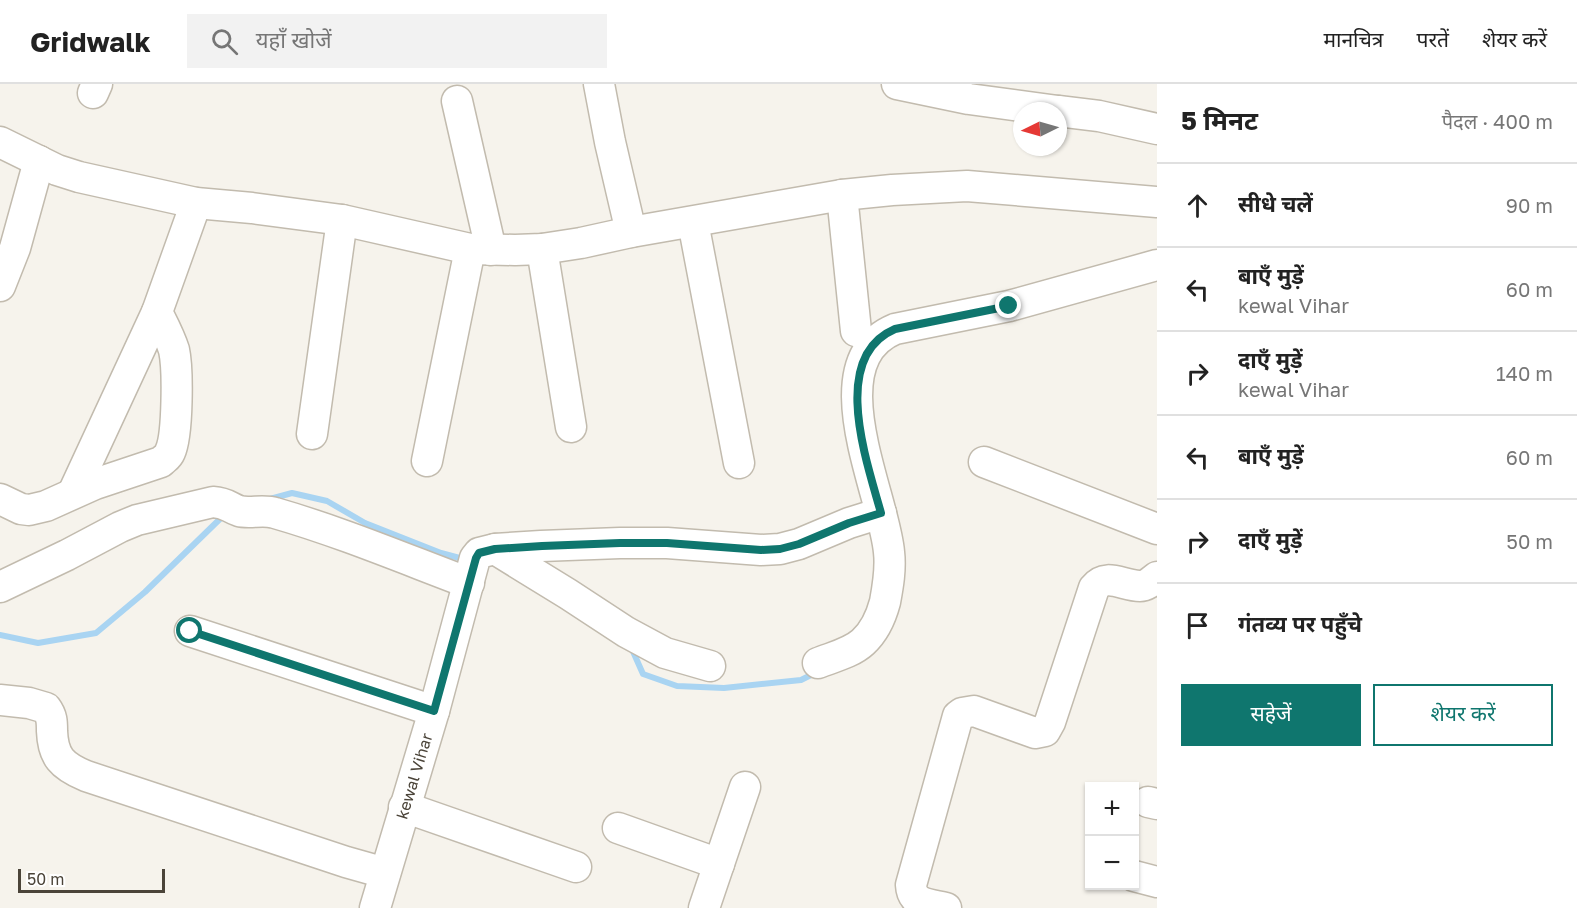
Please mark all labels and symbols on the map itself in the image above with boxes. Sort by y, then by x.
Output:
north arrow [1013,102,1067,156]
route end [995,292,1021,318]
route start [176,617,202,643]
street label: kewal Vihar [391,731,437,821]
scale bar [18,866,165,894]

